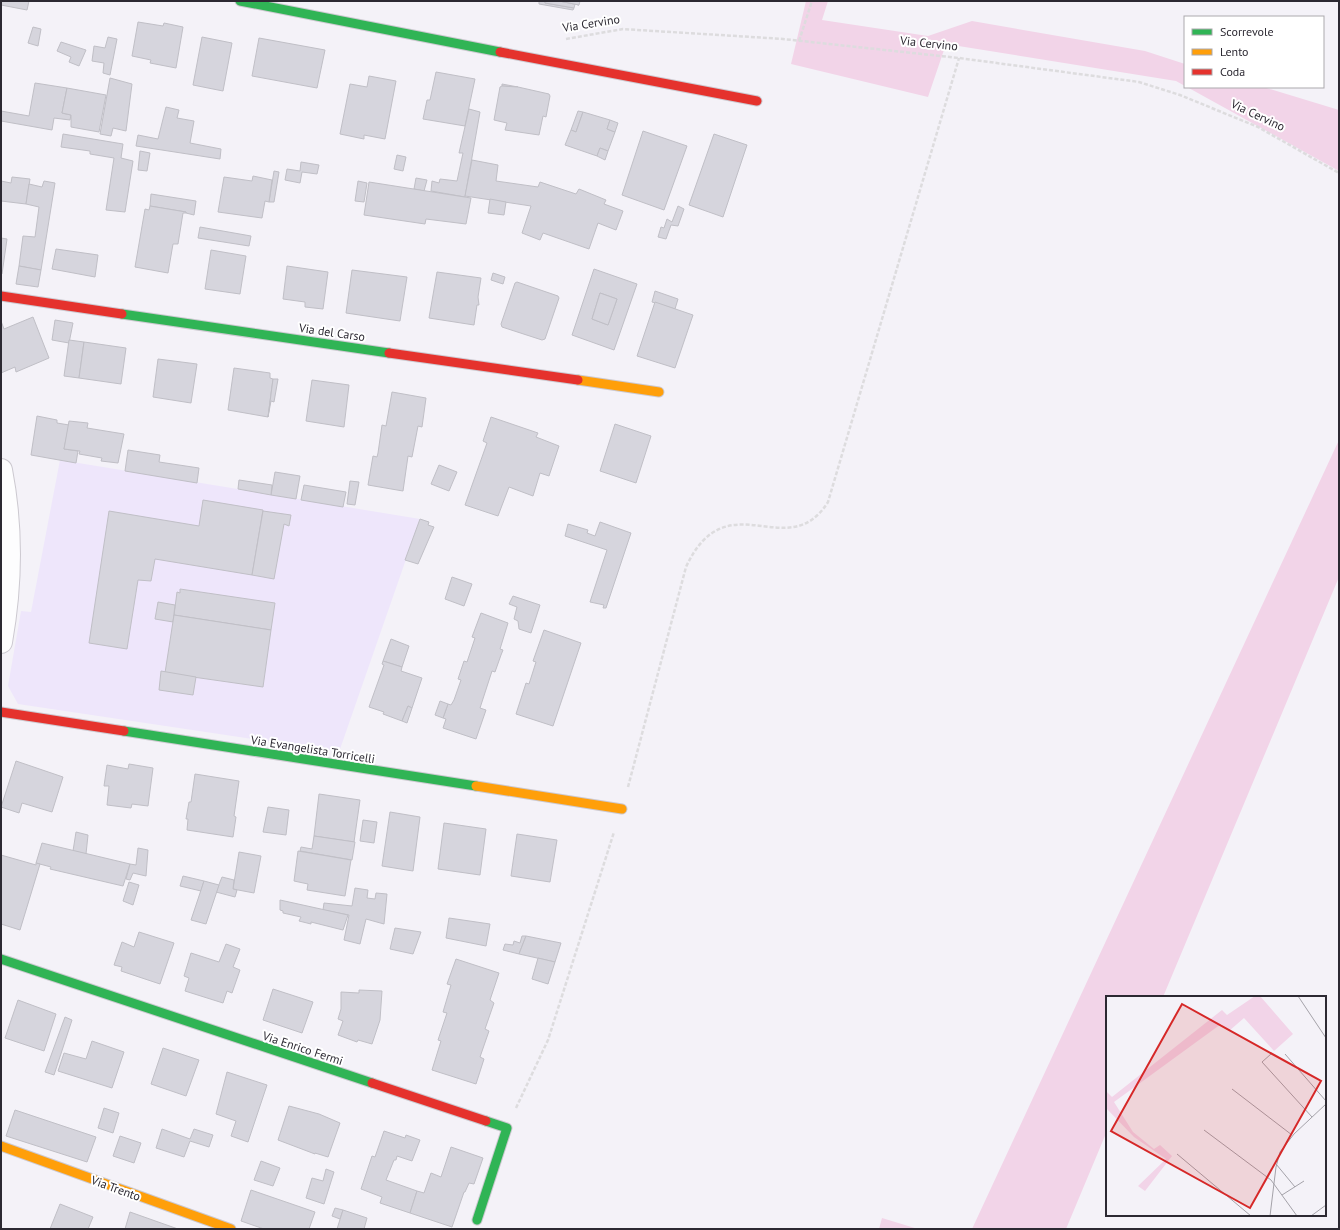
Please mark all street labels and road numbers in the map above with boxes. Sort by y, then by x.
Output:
street label: Via Cervino [560,11,621,35]
street label: Via Cervino [898,32,959,53]
street label: Via Cervino [1228,96,1287,134]
street label: Via del Carso [297,320,366,344]
street label: Via Evangelista Torricelli [249,732,376,766]
street label: Via Enrico Fermi [260,1028,345,1068]
street label: Via Trento [88,1172,143,1204]

